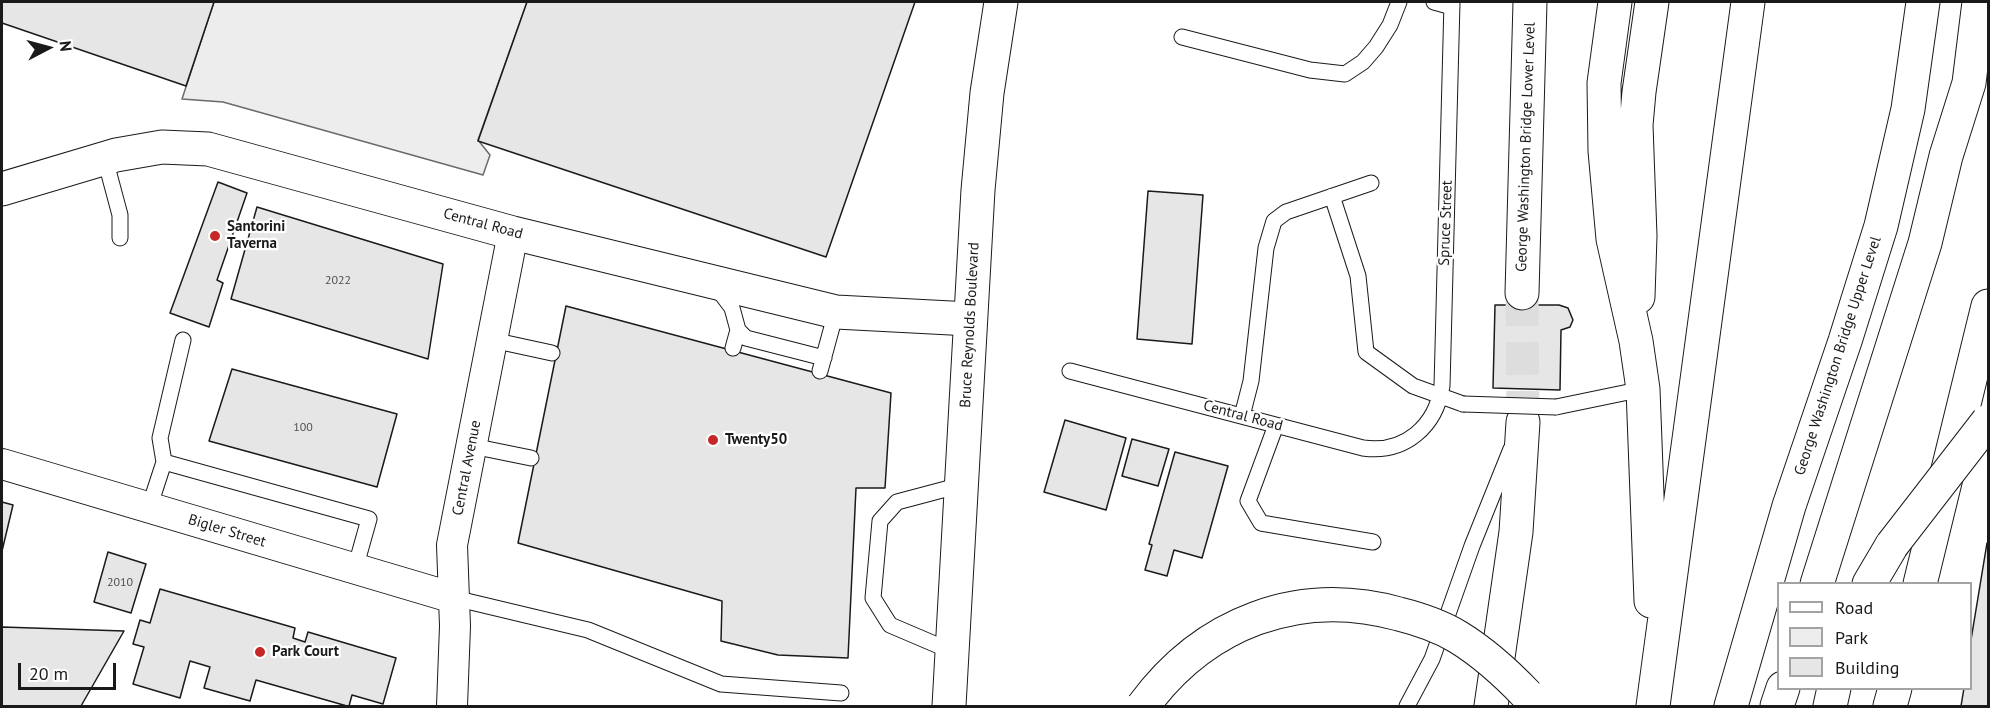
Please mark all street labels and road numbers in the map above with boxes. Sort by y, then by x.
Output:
street label: George Washington Bridge Lower Level [1513,22,1539,272]
street label: Spruce Street [1436,180,1456,266]
street label: Central Road [441,205,525,243]
street label: George Washington Bridge Upper Level [1791,234,1885,478]
street label: Bruce Reynolds Boulevard [957,242,983,408]
street label: Central Road [1201,397,1285,435]
street label: Central Avenue [449,419,485,517]
street label: Bigler Street [186,511,268,551]

